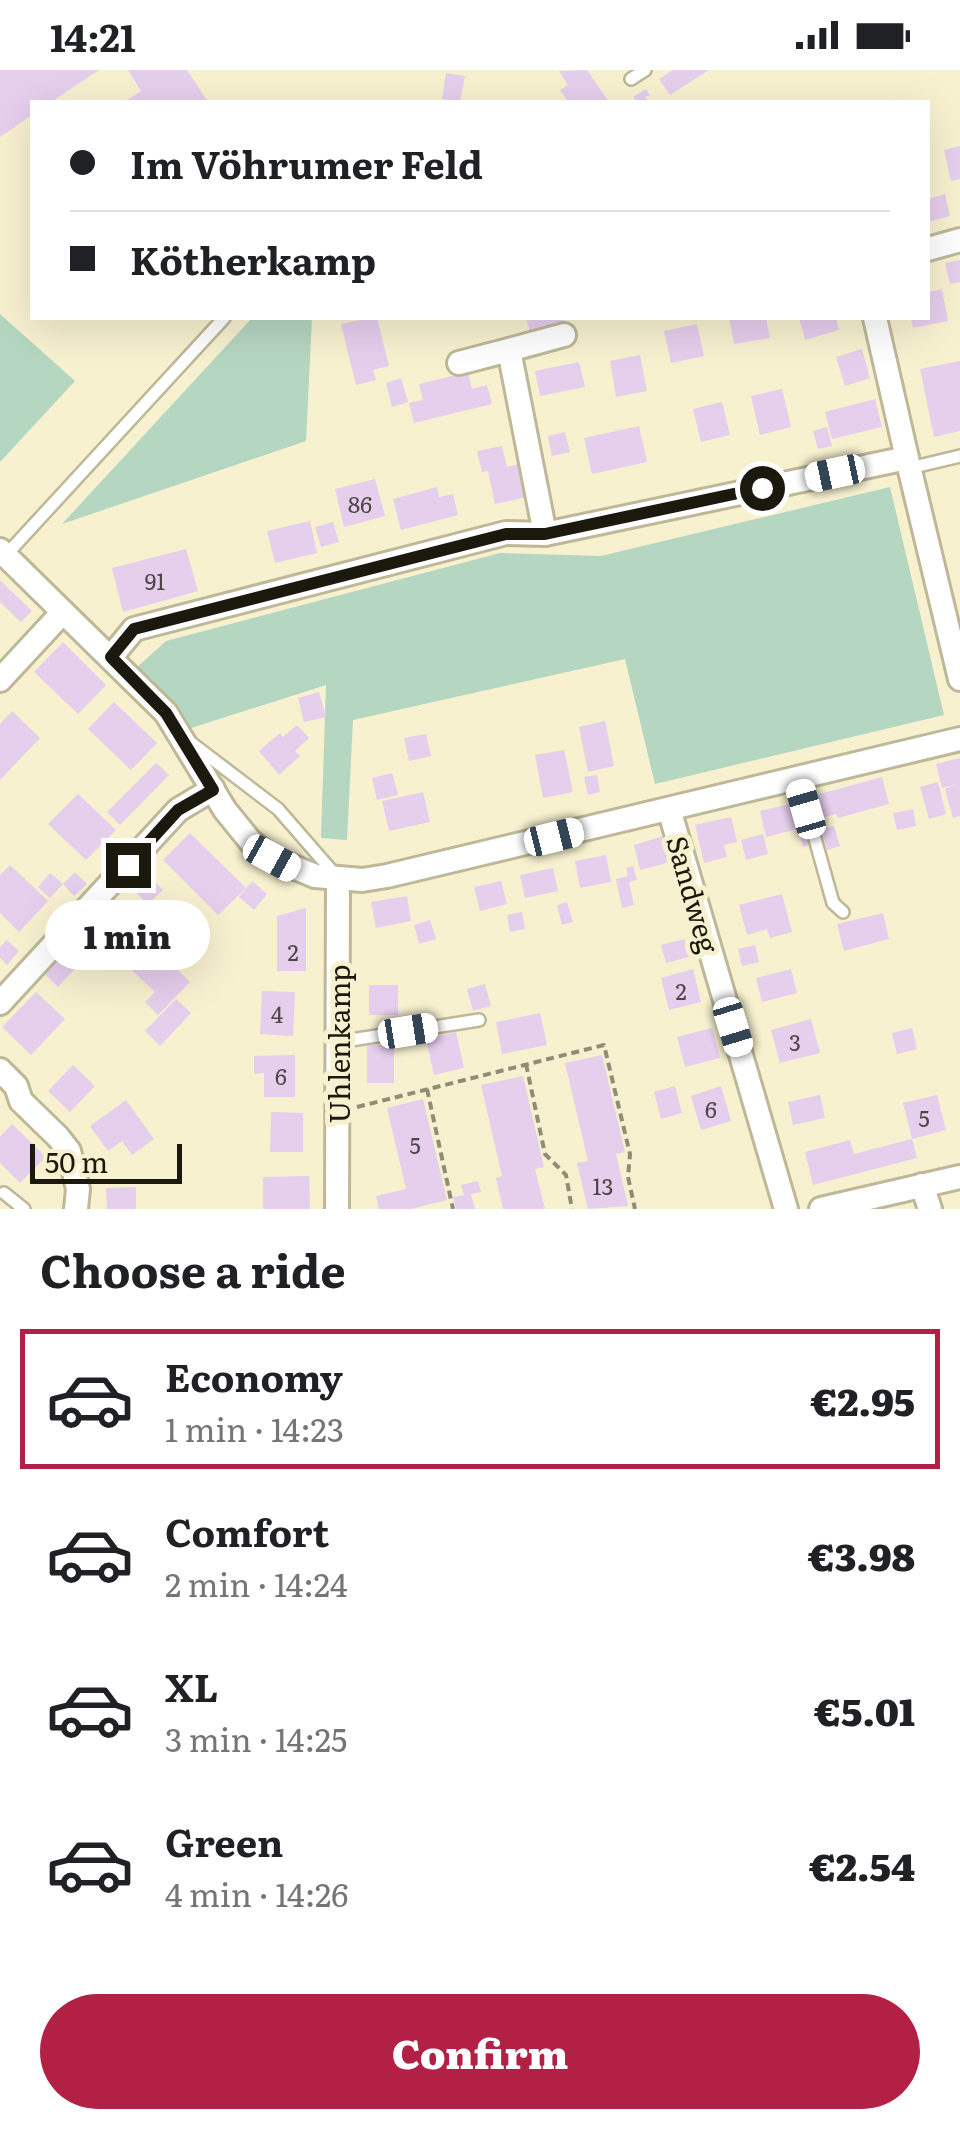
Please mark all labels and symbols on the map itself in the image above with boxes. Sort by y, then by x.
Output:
car [803,452,867,494]
route start [740,466,785,511]
house number: 86 [348,487,372,520]
house number: 91 [145,564,165,597]
car [783,776,829,842]
car [521,815,587,859]
car [238,830,306,886]
street label: Sandweg [657,830,731,958]
route end [106,843,151,888]
callout: 1 min [46,900,210,970]
house number: 2 [287,935,299,968]
street label: Uhlenkamp [317,964,359,1124]
house number: 2 [675,974,687,1007]
car [710,994,756,1060]
house number: 4 [271,997,283,1030]
car [376,1011,440,1051]
house number: 3 [789,1025,801,1058]
house number: 6 [275,1059,287,1092]
house number: 6 [705,1092,717,1125]
house number: 5 [918,1101,930,1134]
house number: 5 [409,1128,421,1161]
scale bar [30,1139,182,1184]
house number: 13 [593,1169,613,1202]

